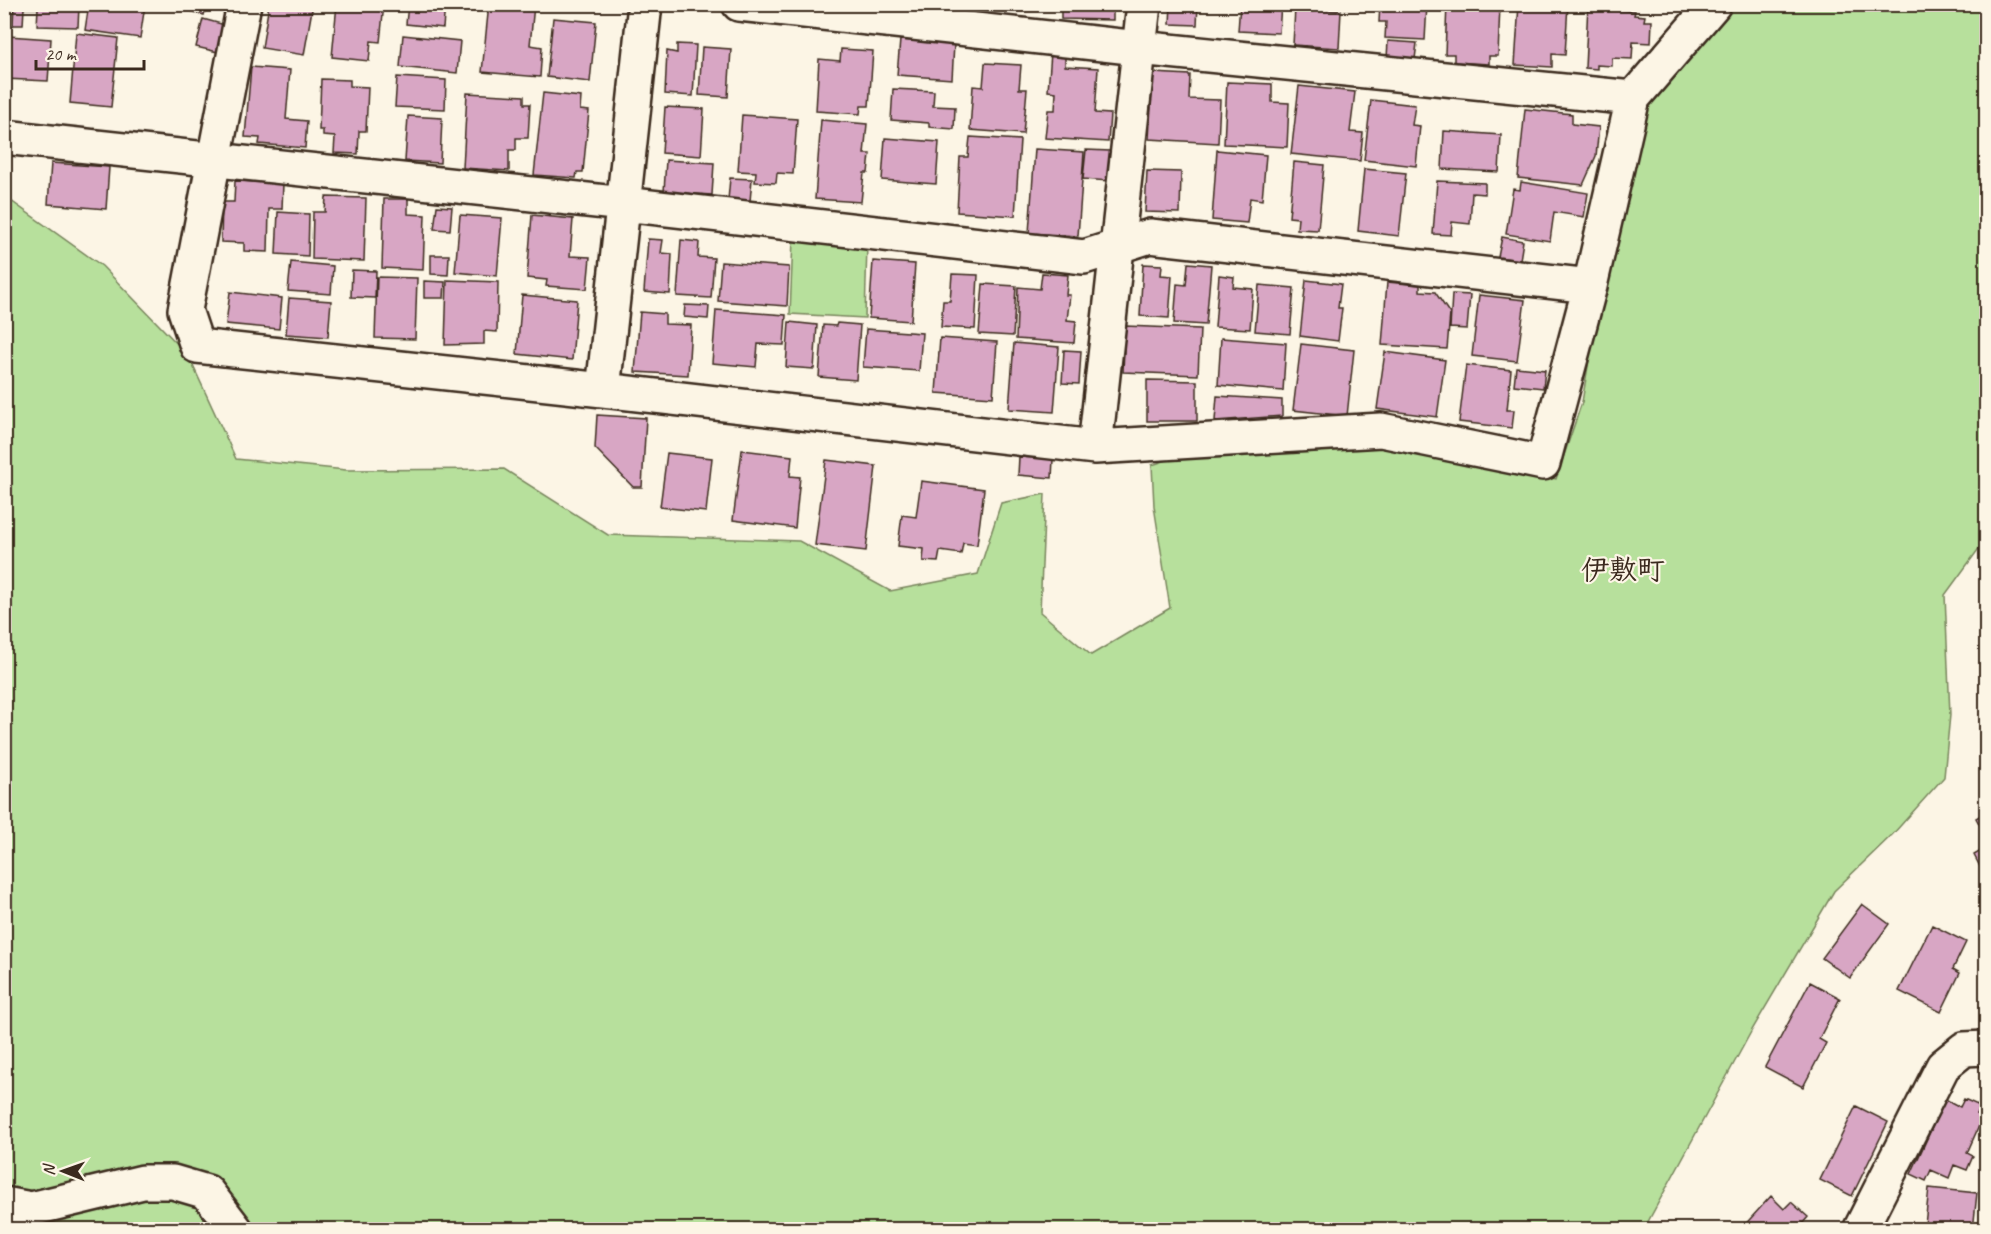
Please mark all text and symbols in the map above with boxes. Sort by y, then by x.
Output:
scale bar [36,33,144,71]
text: 20 m [45,43,78,65]
district label: 伊敷町 [1581,552,1665,587]
north arrow [33,1141,93,1201]
text: N [39,1163,59,1176]

